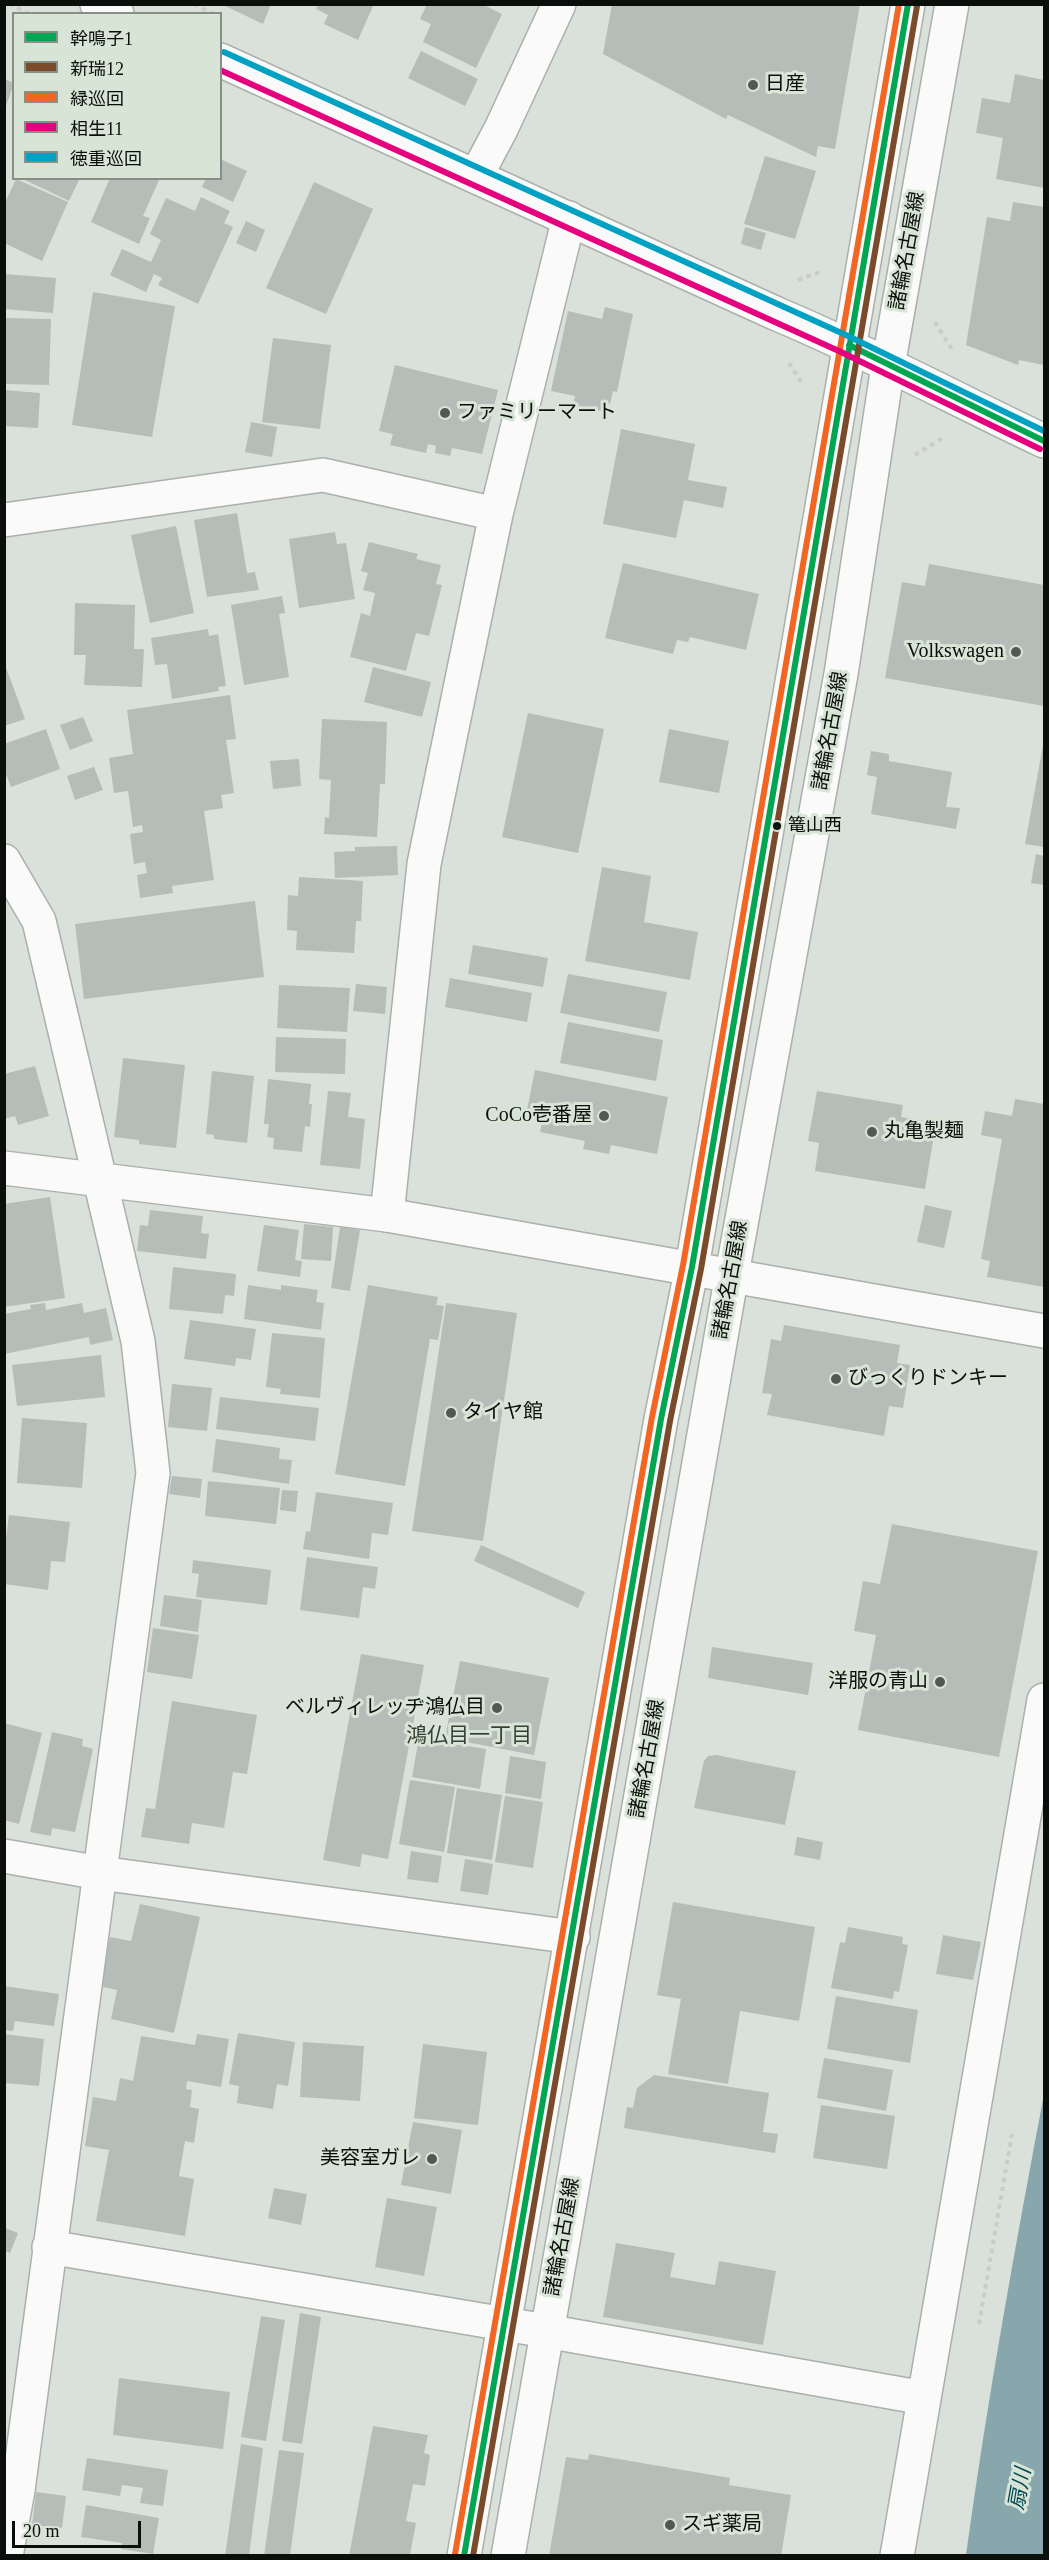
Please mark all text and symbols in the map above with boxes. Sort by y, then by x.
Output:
legend [12,12,222,180]
text: 幹鳴子1 [70,29,133,49]
text: 新瑞12 [70,59,124,79]
place label: 日産 [765,73,805,97]
marker: 日産 [746,78,760,92]
text: 緑巡回 [70,89,124,109]
text: 相生11 [70,119,123,139]
text: 徳重巡回 [70,149,142,169]
street label: 諸輪名古屋線 [886,190,930,312]
place label: ファミリーマート [457,401,617,425]
marker: ファミリーマート [438,406,452,420]
place label: Volkswagen [907,640,1004,664]
marker: Volkswagen [1009,645,1023,659]
street label: 諸輪名古屋線 [809,670,853,792]
place label: 篭山西 [788,815,842,837]
marker: 篭山西 [771,820,783,832]
place label: CoCo壱番屋 [485,1104,592,1128]
marker: CoCo壱番屋 [597,1109,611,1123]
place label: 丸亀製麺 [884,1120,964,1144]
marker: 丸亀製麺 [865,1125,879,1139]
street label: 諸輪名古屋線 [709,1219,753,1341]
place label: びっくりドンキー [848,1367,1008,1391]
marker: びっくりドンキー [829,1372,843,1386]
place label: タイヤ館 [463,1401,543,1425]
marker: タイヤ館 [444,1406,458,1420]
place label: 洋服の青山 [828,1670,928,1694]
marker: 洋服の青山 [933,1675,947,1689]
place label: ベルヴィレッヂ鴻仏目 [285,1696,485,1720]
street label: 諸輪名古屋線 [626,1698,670,1820]
marker: ベルヴィレッヂ鴻仏目 [490,1701,504,1715]
district label: 鴻仏目一丁目 [406,1723,532,1749]
place label: 美容室ガレ [320,2147,420,2171]
marker: 美容室ガレ [425,2152,439,2166]
street label: 諸輪名古屋線 [541,2176,585,2298]
water label: 扇川 [1005,2466,1037,2512]
scale bar [15,2509,144,2547]
place label: スギ薬局 [682,2513,762,2537]
marker: スギ薬局 [663,2518,677,2532]
text: 20 m [23,2521,60,2541]

